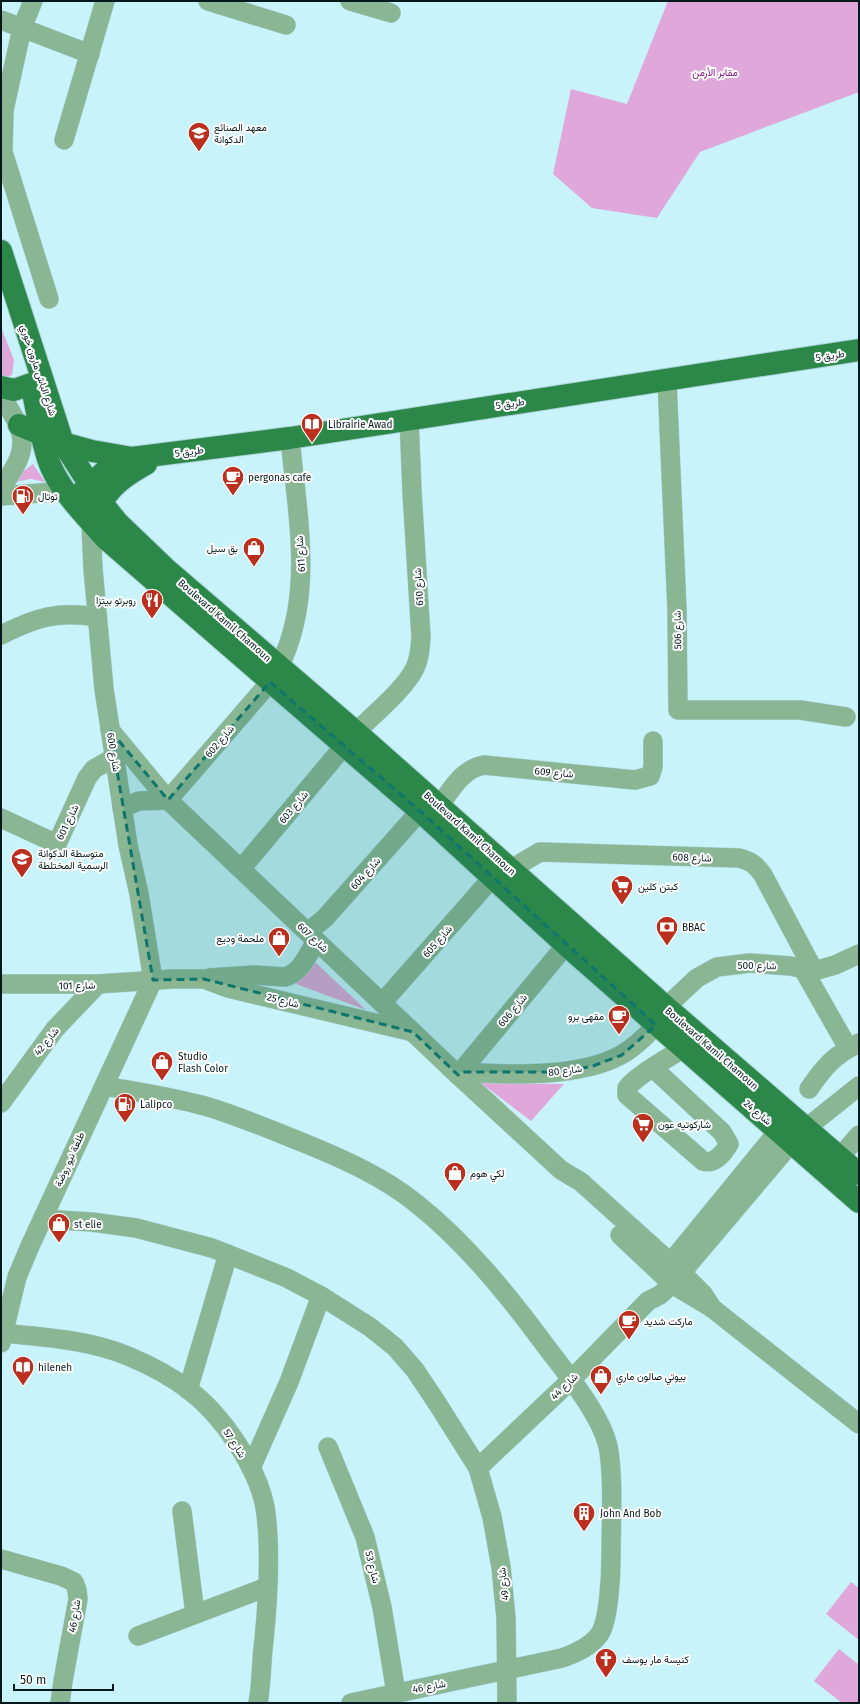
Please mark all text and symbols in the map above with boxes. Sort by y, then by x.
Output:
park label: مقابر الأرمن [692,67,738,79]
school or university icon: معهد الصنائع الدكوانة [186,120,212,153]
place label: معهد الصنائع الدكوانة [214,122,267,146]
street label: شارع الباش مارون خوري [16,323,59,418]
street label: طريق 5 [815,348,846,364]
street label: طريق 5 [495,396,526,412]
library icon: Librairie Awad [299,411,325,444]
place label: Librairie Awad [328,419,393,431]
street label: طريق 5 [174,444,205,460]
cafe icon: pergonas cafe [220,464,246,497]
place label: pergonas cafe [248,472,311,484]
fuel station icon: توتال [10,483,36,516]
place label: توتال [38,491,58,503]
shop icon: بق سيل [241,535,267,568]
street label: شارع 611 [294,535,308,572]
place label: بق سيل [207,543,238,555]
street label: شارع 610 [412,568,426,606]
street label: Boulevard Kamil Chamoun [175,577,273,664]
restaurant icon: روبرتو بيتزا [139,587,165,620]
place label: روبرتو بيتزا [96,595,136,607]
street label: شارع 506 [672,610,684,649]
street label: شارع 602 [203,723,237,760]
street label: شارع 600 [104,732,122,773]
street label: شارع 609 [534,765,574,781]
street label: شارع 603 [277,789,311,826]
street label: Boulevard Kamil Chamoun [421,789,518,878]
street label: شارع 601 [54,803,82,842]
school or university icon: متوسطة الدكوانة الرسمية المختلطة [9,846,35,879]
place label: متوسطة الدكوانة الرسمية المختلطة [38,848,108,872]
street label: شارع 608 [672,851,712,865]
street label: شارع 604 [348,855,383,892]
supermarket icon: كبتن كلين [609,873,635,906]
place label: كبتن كلين [638,881,679,893]
bank icon: BBAC [654,914,680,947]
street label: شارع 607 [294,920,330,955]
place label: BBAC [682,922,706,934]
street label: شارع 605 [421,923,455,960]
shop icon: ملحمة وديع [266,925,292,958]
place label: ملحمة وديع [216,933,264,945]
street label: شارع 500 [737,960,777,972]
street label: شارع 101 [59,980,96,992]
street label: شارع 25 [265,991,300,1011]
street label: شارع 606 [496,992,530,1029]
cafe icon: مقهى برو [606,1003,632,1036]
street label: Boulevard Kamil Chamoun [662,1005,760,1092]
place label: مقهى برو [568,1011,604,1023]
street label: شارع 42 [32,1025,62,1058]
shop icon: Studio Flash Color [149,1049,175,1082]
place label: Studio Flash Color [178,1051,228,1075]
street label: شارع 80 [548,1063,583,1079]
fuel station icon: Lalipco [112,1091,138,1124]
street label: شارع 24 [741,1098,774,1128]
place label: Lalipco [140,1099,172,1111]
supermarket icon: شاركوتيه عون [630,1111,656,1144]
place label: شاركوتيه عون [658,1119,711,1131]
street label: طلعة نيو روضة [53,1130,88,1189]
shop icon: لكي هوم [442,1160,468,1193]
place label: لكي هوم [470,1168,505,1182]
shop icon: st elie [46,1211,72,1244]
place label: st elie [74,1219,102,1231]
cafe icon: ماركت شديد [616,1308,642,1341]
place label: ماركت شديد [644,1316,692,1328]
library icon: hileneh [10,1354,36,1387]
place label: hileneh [38,1362,72,1374]
shop icon: بيوتي صالون ماري [588,1363,614,1396]
street label: شارع 44 [549,1371,581,1403]
place label: بيوتي صالون ماري [616,1371,686,1385]
street label: شارع 57 [220,1427,248,1460]
building icon: John And Bob [571,1500,597,1533]
place label: John And Bob [600,1508,661,1520]
street label: شارع 53 [362,1550,382,1585]
street label: شارع 49 [496,1567,512,1601]
street label: شارع 46 [66,1599,84,1634]
church icon: كنيسة مار يوسف [593,1646,619,1679]
place label: كنيسة مار يوسف [622,1654,690,1666]
scale bar [14,1666,113,1692]
text: 50 m [20,1673,46,1687]
street label: شارع 46 [412,1678,447,1696]

